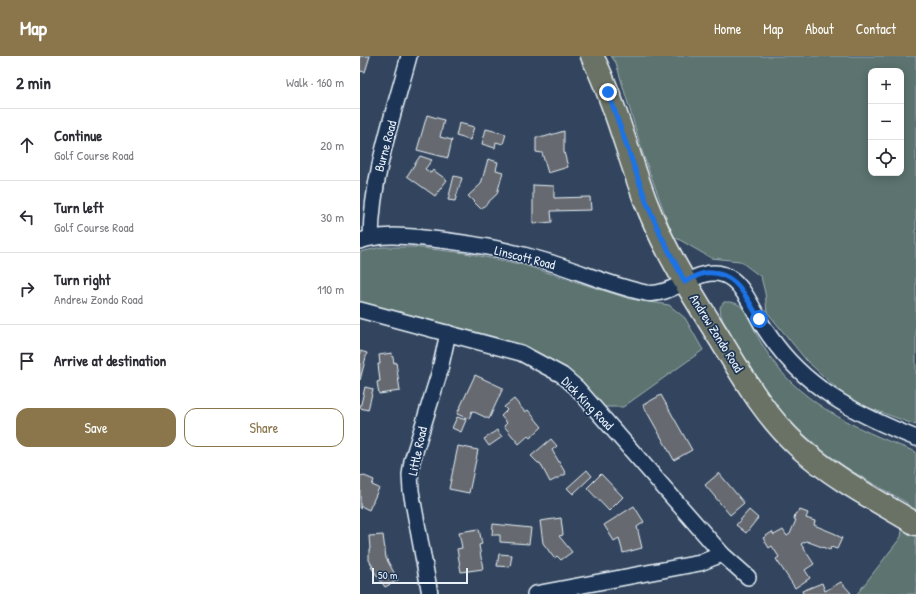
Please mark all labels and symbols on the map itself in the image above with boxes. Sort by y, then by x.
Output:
route end [599,83,617,101]
street label: Burne Road [370,118,400,174]
street label: Linscott Road [493,241,557,273]
street label: Andrew Zondo Road [686,291,748,375]
route start [750,310,768,328]
street label: Dick King Road [558,372,618,434]
street label: Little Road [403,425,431,477]
scale bar [372,566,468,585]

